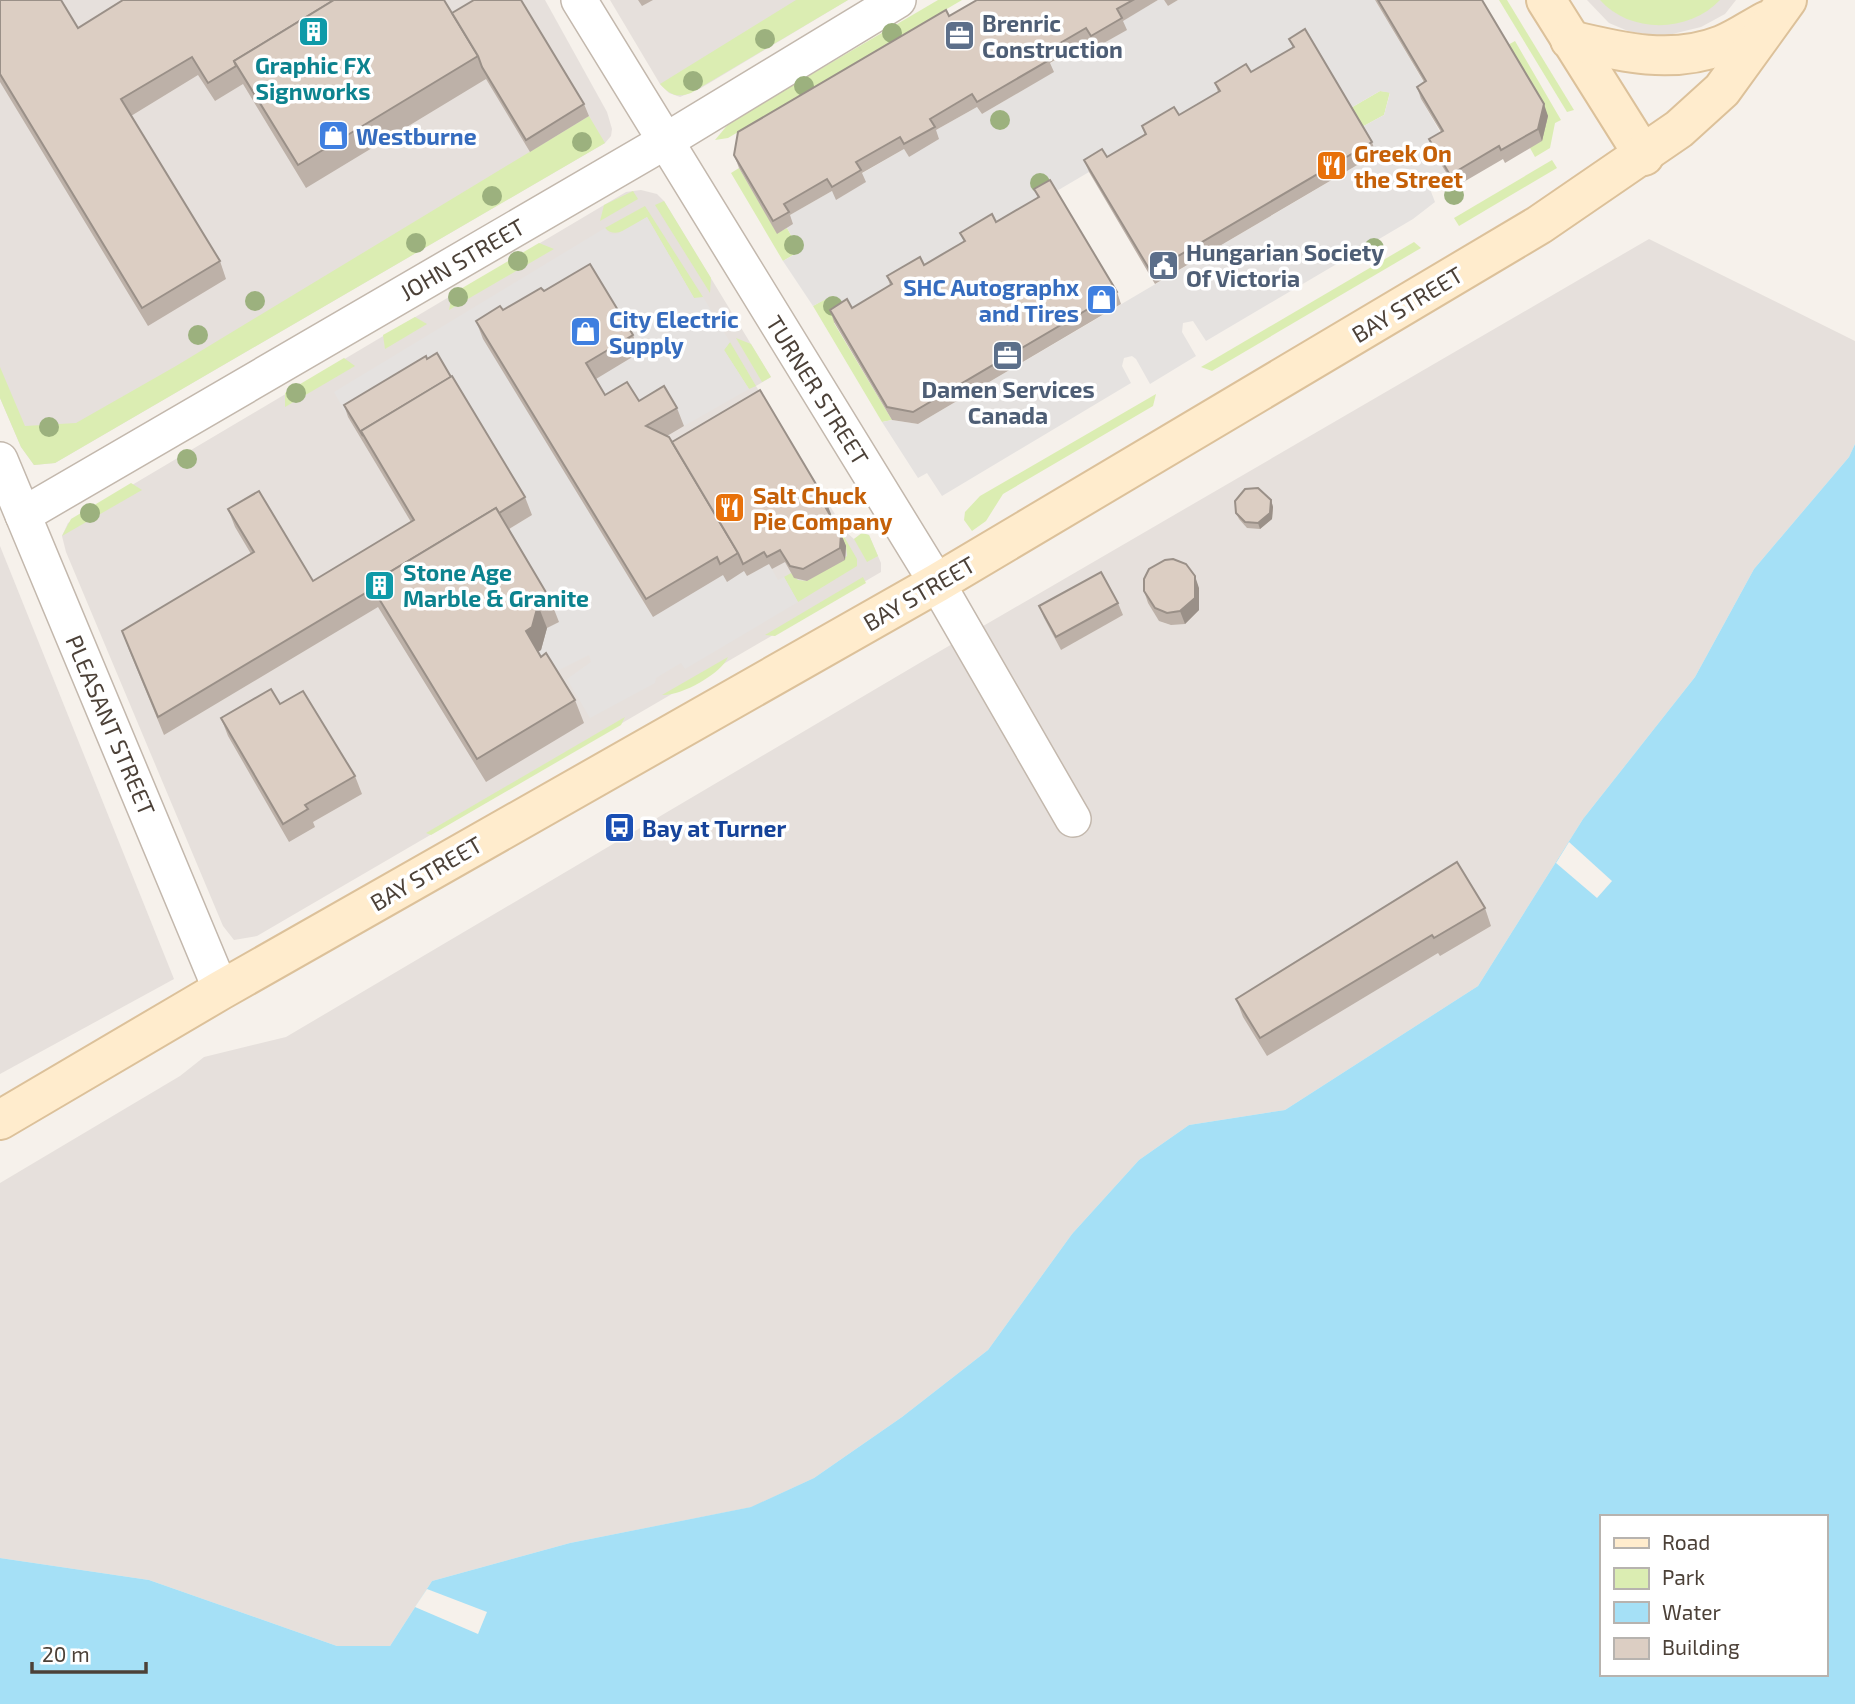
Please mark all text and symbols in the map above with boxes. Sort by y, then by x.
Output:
place label: Brenric Construction [982,9,1123,63]
building icon: Graphic FX Signworks [296,14,330,48]
office icon: Brenric Construction [942,19,976,53]
place label: Graphic FX Signworks [255,51,371,105]
shop icon: Westburne [316,119,350,153]
place label: Westburne [356,122,477,150]
place label: Greek On the Street [1354,139,1463,193]
restaurant icon: Greek On the Street [1314,149,1348,183]
street label: JOHN STREET [395,212,529,306]
place label: Hungarian Society Of Victoria [1186,238,1384,292]
public building icon: Hungarian Society Of Victoria [1146,248,1180,282]
street label: BAY STREET [1346,260,1468,348]
place label: SHC Autographx and Tires [903,273,1079,327]
shop icon: SHC Autographx and Tires [1085,283,1119,317]
place label: City Electric Supply [609,305,739,359]
street label: TURNER STREET [761,310,875,470]
shop icon: City Electric Supply [569,315,603,349]
office icon: Damen Services Canada [991,338,1025,372]
place label: Damen Services Canada [921,375,1095,429]
place label: Salt Chuck Pie Company [753,481,893,535]
restaurant icon: Salt Chuck Pie Company [713,491,747,525]
street label: BAY STREET [858,550,980,636]
place label: Stone Age Marble & Granite [403,558,589,612]
building icon: Stone Age Marble & Granite [363,568,397,602]
street label: PLEASANT STREET [60,630,162,820]
bus stop icon: Bay at Turner [602,811,636,845]
place label: Bay at Turner [642,814,787,842]
street label: BAY STREET [365,830,487,916]
legend [1600,1515,1827,1676]
text: Road [1662,1529,1710,1554]
text: Park [1662,1564,1705,1589]
text: Water [1662,1599,1721,1624]
scale bar [32,1630,145,1674]
text: Building [1662,1634,1740,1659]
text: 20 m [42,1641,90,1666]

